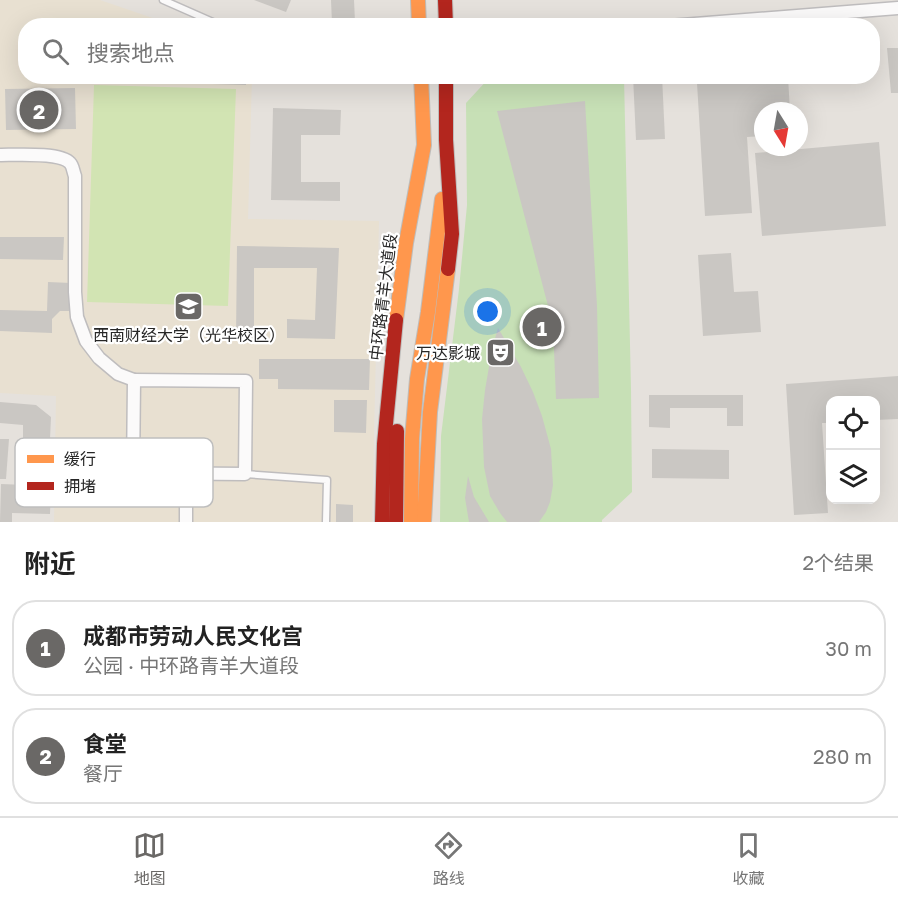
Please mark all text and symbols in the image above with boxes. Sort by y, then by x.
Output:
search box [18,18,880,84]
icon: search [39,35,72,68]
text: 搜索地点 [87,39,175,66]
pin: 2 [20,88,58,132]
north arrow [754,102,808,156]
street label: 中环路青羊大道段 [365,232,401,362]
school or university icon: 西南财经大学（光华校区） [173,291,205,323]
your location [473,297,502,326]
pin: 1 [522,304,562,350]
place label: 西南财经大学（光华校区） [93,325,285,345]
theatre icon: 万达影城 [485,337,517,369]
place label: 万达影城 [416,343,480,363]
map controls [826,396,880,504]
button: locate [826,396,880,450]
legend [15,438,213,507]
text: 缓行 [64,449,96,469]
button: layers [826,450,880,504]
text: 拥堵 [64,476,96,496]
text: 附近 [24,548,76,579]
text: 2个结果 [802,550,874,574]
text: 成都市劳动人民文化宫 [83,622,303,649]
text: 1 [40,636,51,660]
text: 30 m [825,636,872,660]
text: 公园 · 中环路青羊大道段 [83,653,299,677]
text: 食堂 [83,730,127,757]
text: 2 [39,744,52,768]
text: 280 m [813,744,872,768]
text: 餐厅 [83,761,123,785]
tab: 地图 [133,829,166,889]
tab: 路线 [432,829,465,889]
tab: 收藏 [732,829,765,889]

